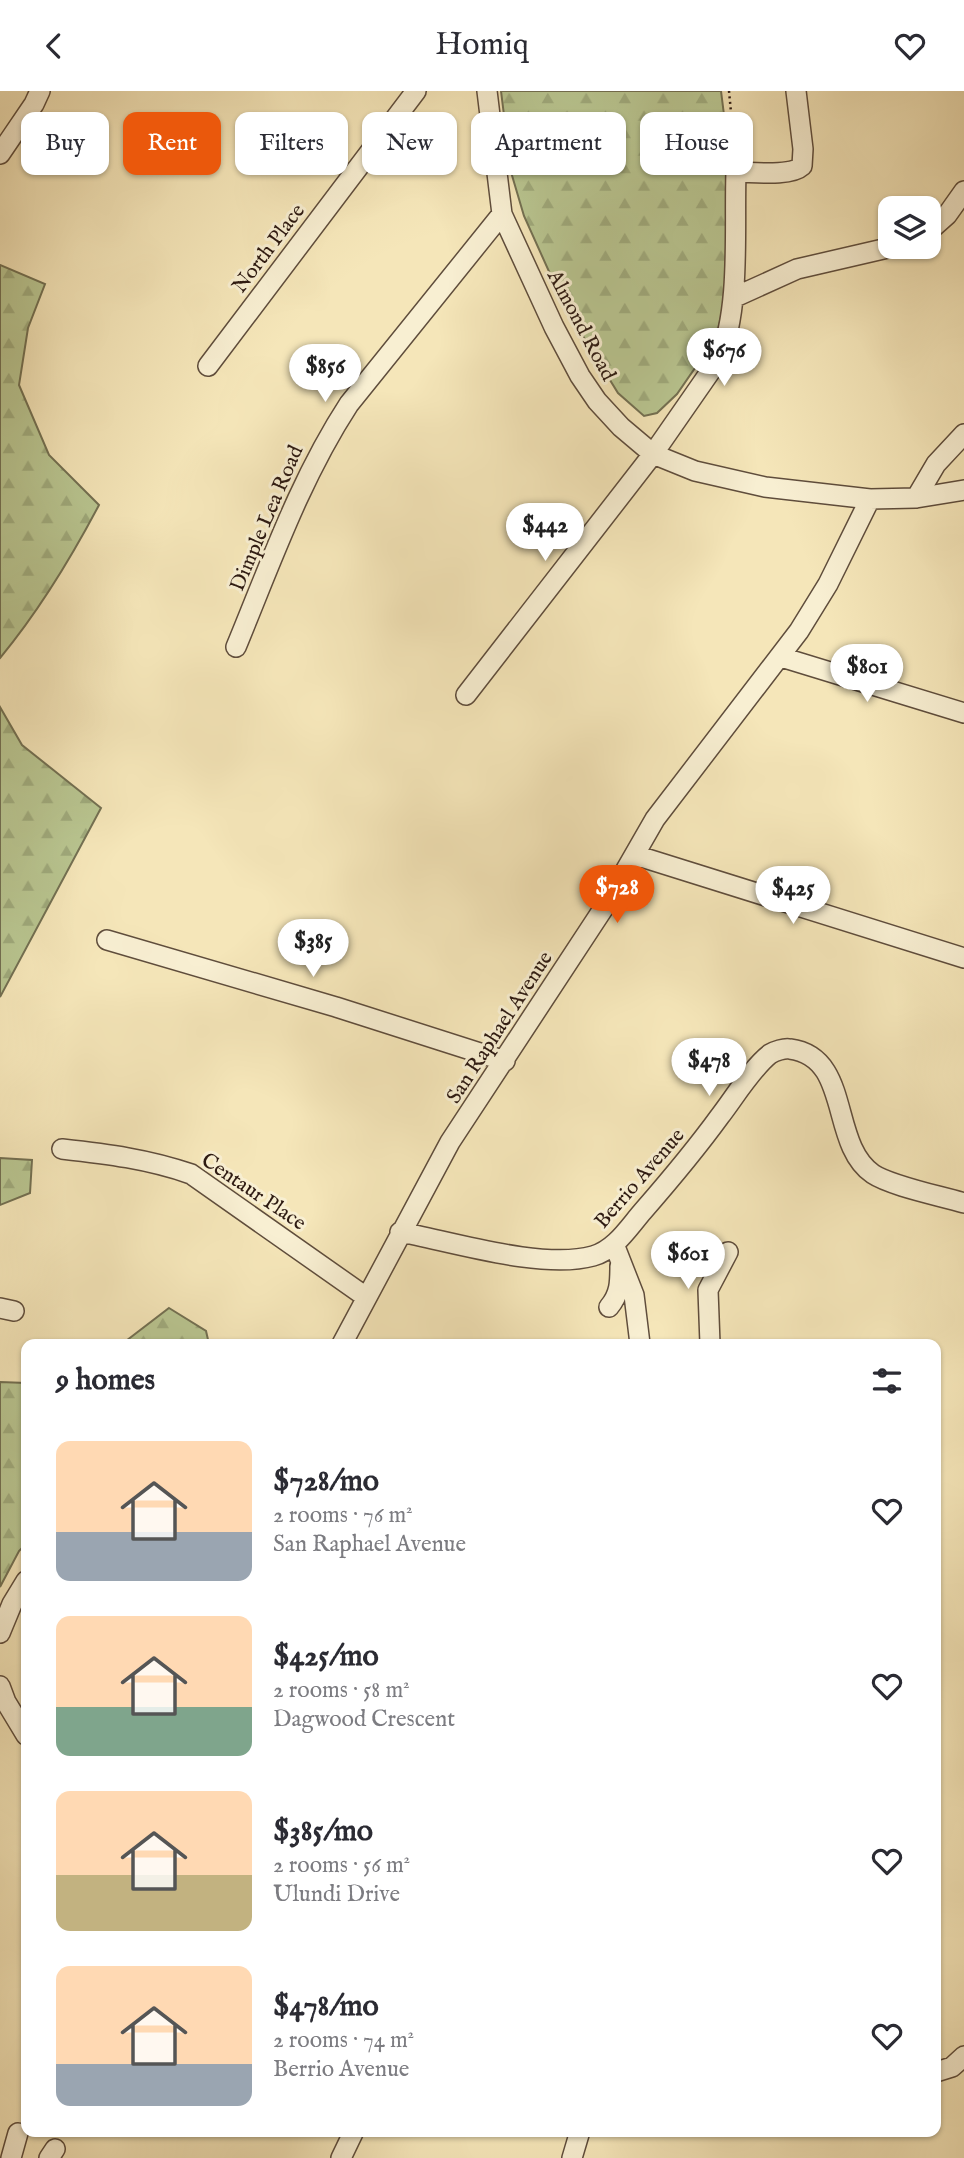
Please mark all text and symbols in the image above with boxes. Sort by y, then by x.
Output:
text: Homiq [435,25,529,66]
icon: back [35,27,73,65]
icon: heart [891,27,929,65]
chip: Buy [21,112,109,175]
chip: Rent [123,112,221,175]
chip: Filters [235,112,348,175]
chip: New [362,112,457,175]
chip: Apartment [471,112,626,175]
chip: House [640,112,753,175]
map controls [878,196,941,259]
button: layers [878,196,941,259]
street label: North Place [227,199,312,299]
street label: Almond Road [540,265,622,387]
pin: $676 [683,329,765,388]
text: $676 [703,336,745,365]
pin: $856 [284,345,366,404]
text: $856 [305,352,345,381]
street label: Dimple Lea Road [225,441,311,596]
pin: $442 [504,503,586,563]
text: $442 [522,511,568,540]
pin: $801 [826,645,908,704]
text: $801 [846,652,888,681]
pin: $728 [576,865,658,925]
pin: $425 [752,867,834,926]
text: $728 [595,873,639,902]
text: $425 [771,874,815,903]
pin: $385 [272,919,354,979]
text: $385 [294,927,332,956]
street label: San Raphael Avenue [441,946,560,1109]
pin: $478 [668,1039,750,1098]
text: $478 [687,1046,731,1075]
street label: Berrio Avenue [589,1123,691,1235]
street label: Centaur Place [196,1147,311,1237]
pin: $601 [647,1231,729,1291]
text: $601 [667,1239,709,1268]
text: 9 homes [56,1362,155,1400]
icon: filters [868,1362,906,1400]
text: $728/mo [273,1463,379,1501]
icon: home [112,1469,196,1553]
icon: heart [868,1492,906,1530]
text: 2 rooms · 76 m² [273,1501,413,1530]
text: San Raphael Avenue [273,1530,466,1559]
text: $425/mo [273,1638,379,1676]
icon: home [112,1644,196,1728]
icon: heart [868,1667,906,1705]
text: 2 rooms · 58 m² [273,1676,410,1705]
text: Dagwood Crescent [273,1705,455,1734]
text: $385/mo [273,1813,373,1851]
icon: home [112,1819,196,1903]
icon: heart [868,1842,906,1880]
text: 2 rooms · 56 m² [273,1851,410,1880]
text: Ulundi Drive [273,1880,400,1909]
text: $478/mo [273,1988,379,2026]
icon: home [112,1994,196,2078]
icon: heart [868,2017,906,2055]
text: 2 rooms · 74 m² [273,2026,414,2055]
text: Berrio Avenue [273,2055,409,2084]

